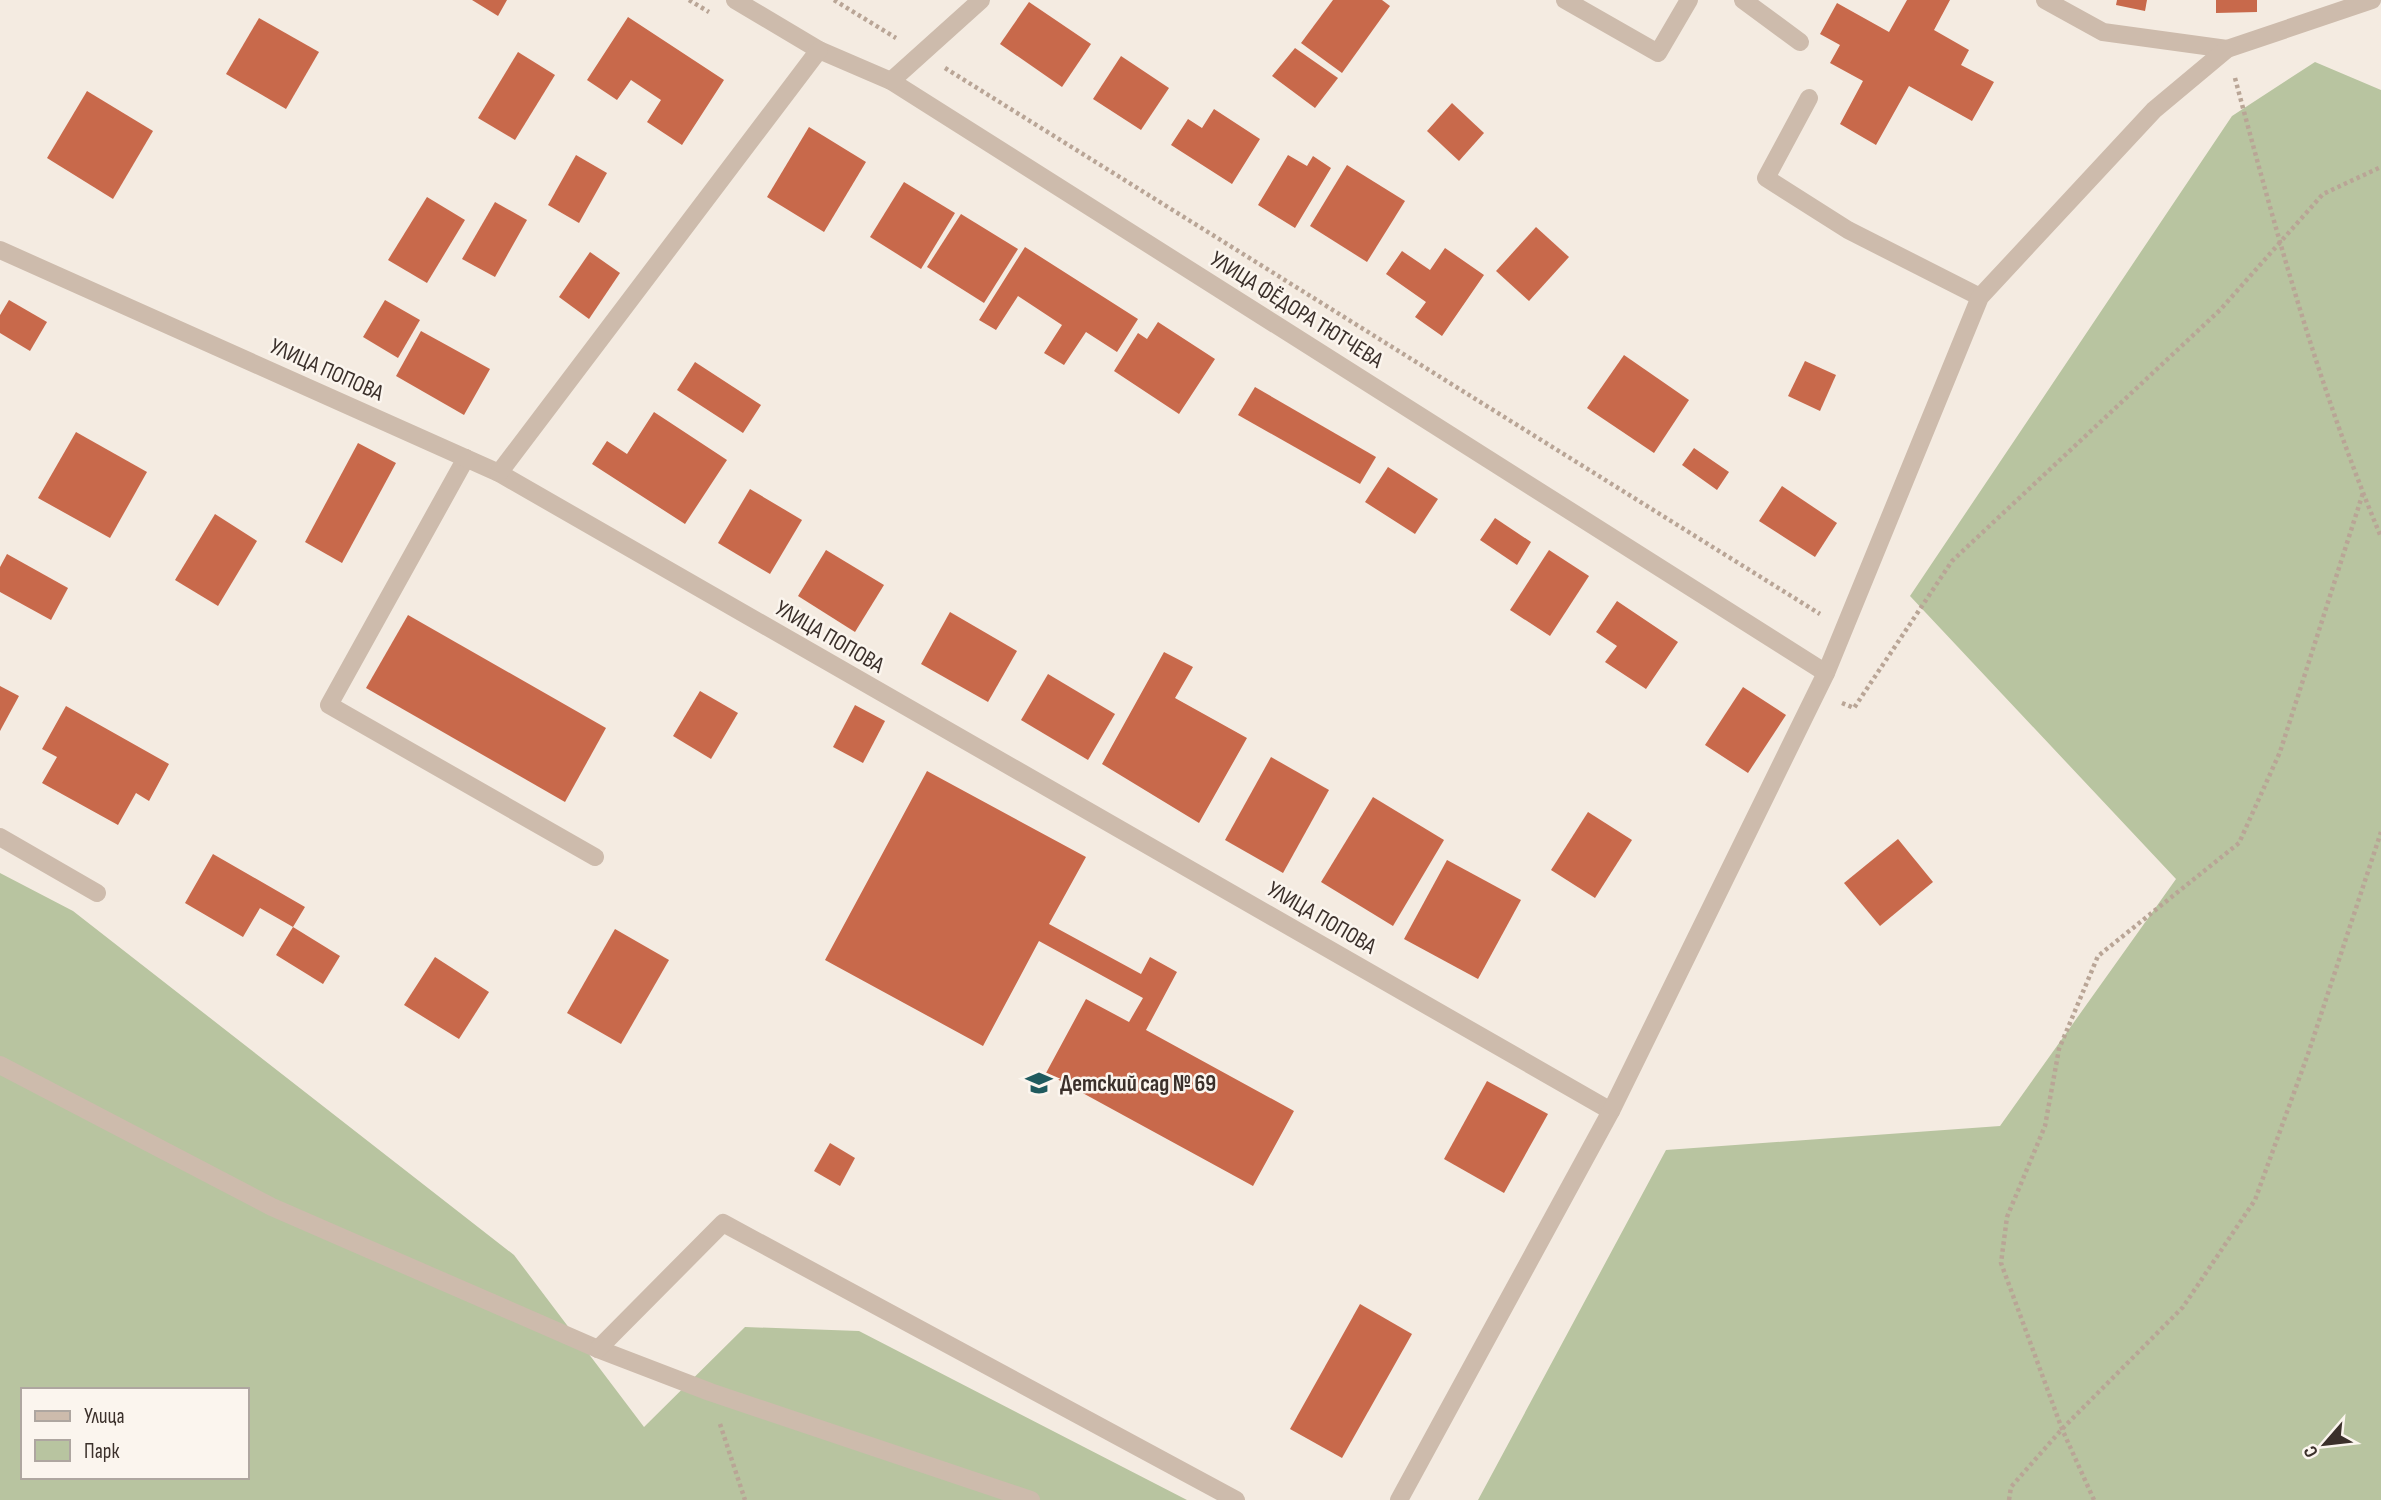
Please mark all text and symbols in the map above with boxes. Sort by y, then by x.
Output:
street label: УЛИЦА ФЁДОРА ТЮТЧЕВА [1205,245,1388,374]
street label: УЛИЦА ПОПОВА [265,332,388,407]
street label: УЛИЦА ПОПОВА [770,594,889,679]
street label: УЛИЦА ПОПОВА [1262,875,1381,960]
school or university icon: Детский сад № 69 [1024,1068,1054,1098]
place label: Детский сад № 69 [1060,1070,1216,1098]
legend [21,1388,248,1479]
text: Улица [84,1404,125,1429]
north arrow [2290,1409,2360,1479]
text: Парк [84,1439,119,1464]
text: С [2299,1441,2324,1461]

